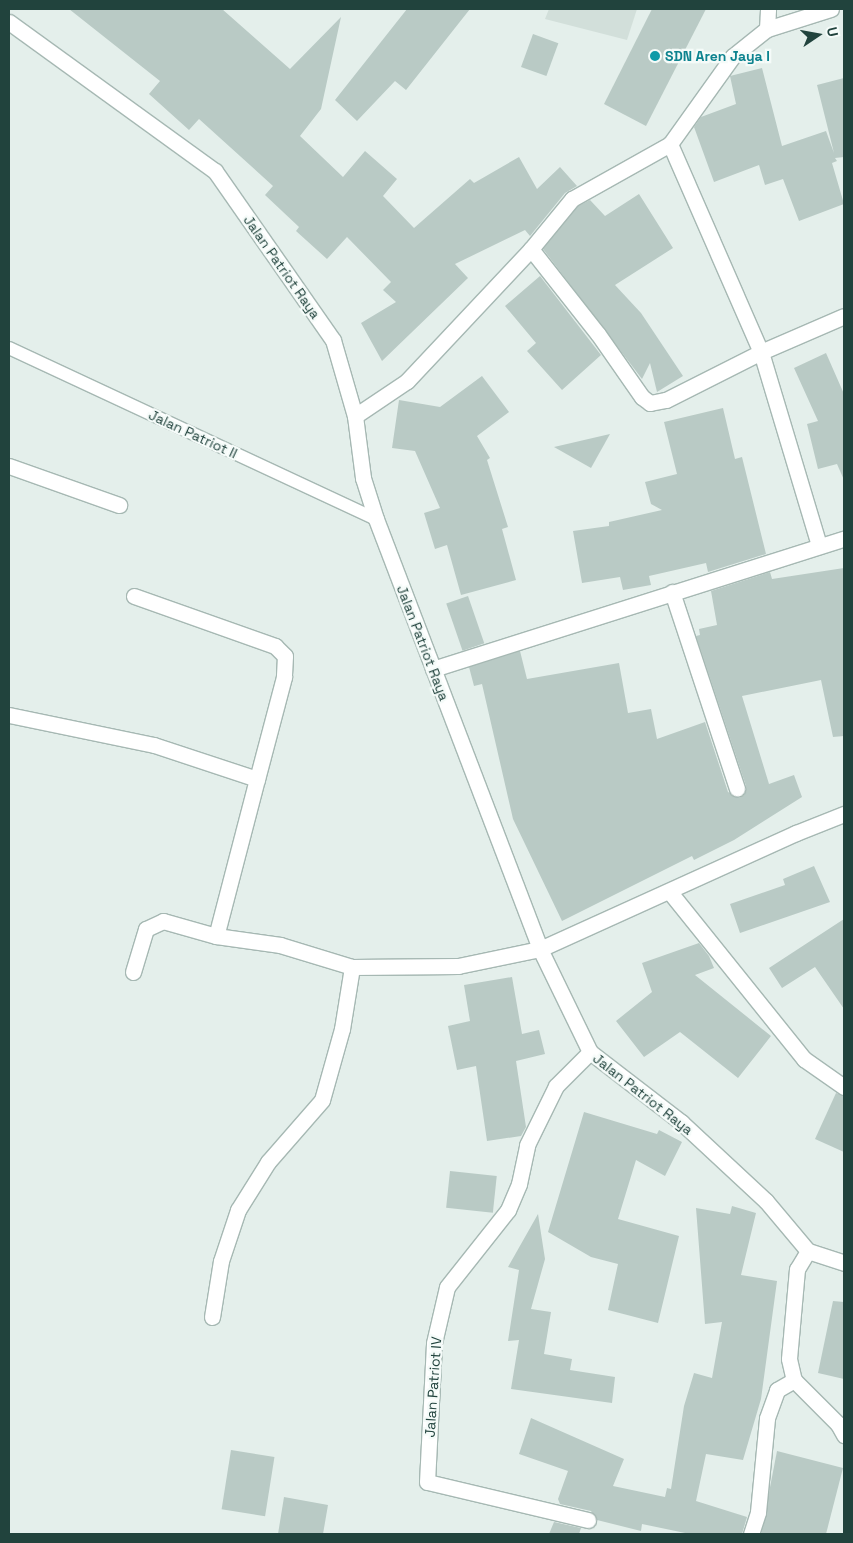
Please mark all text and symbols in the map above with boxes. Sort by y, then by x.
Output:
north arrow [793,10,843,60]
text: U [823,25,842,38]
place label: SDN Aren Jaya I [665,48,770,64]
marker: SDN Aren Jaya I [649,50,661,62]
street label: Jalan Patriot Raya [240,212,324,322]
street label: Jalan Patriot II [146,406,240,462]
street label: Jalan Patriot Raya [393,583,453,703]
street label: Jalan Patriot Raya [590,1050,696,1138]
street label: Jalan Patriot IV [421,1336,445,1438]

